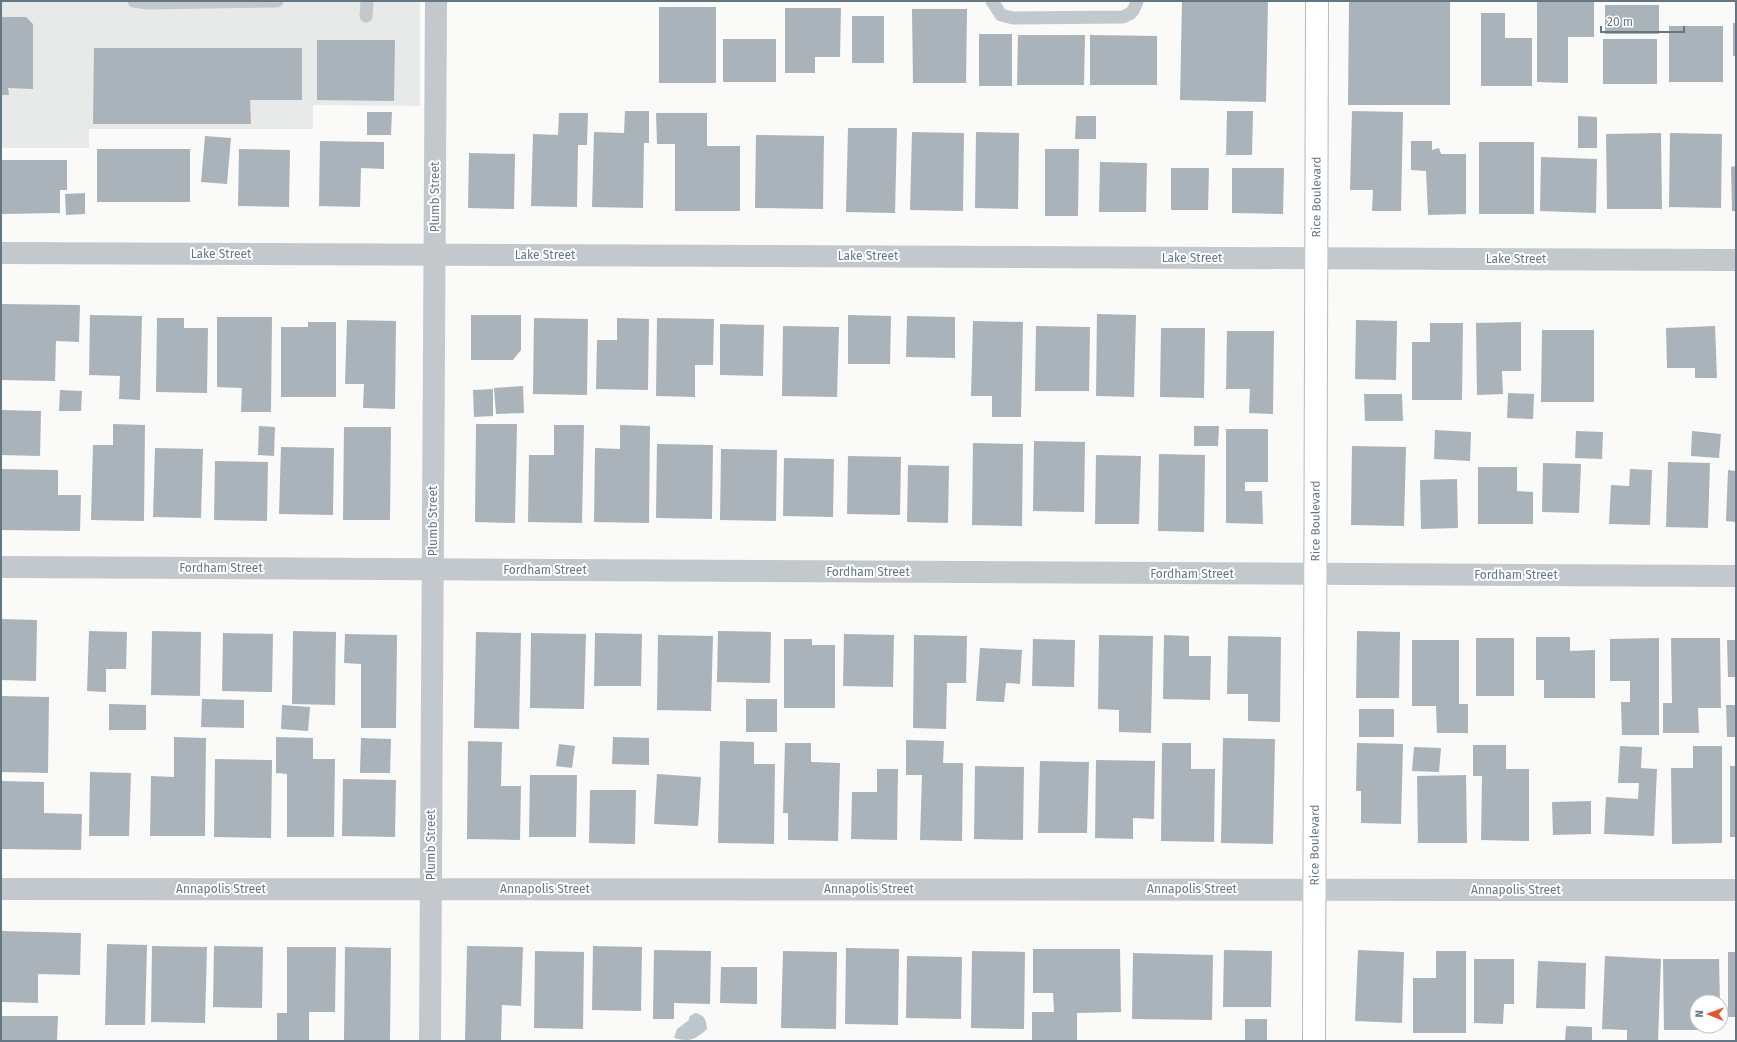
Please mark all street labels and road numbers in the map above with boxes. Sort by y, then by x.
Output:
street label: Rice Boulevard [1309,157,1324,237]
street label: Plumb Street [428,161,442,232]
street label: Lake Street [191,247,252,261]
street label: Lake Street [515,248,576,262]
street label: Lake Street [838,249,899,263]
street label: Lake Street [1162,251,1223,265]
street label: Lake Street [1486,252,1547,266]
street label: Rice Boulevard [1308,481,1323,561]
street label: Plumb Street [426,485,440,556]
street label: Fordham Street [179,561,263,575]
street label: Fordham Street [503,563,587,577]
street label: Fordham Street [826,565,910,579]
street label: Fordham Street [1150,567,1234,581]
street label: Fordham Street [1474,568,1558,582]
street label: Rice Boulevard [1307,805,1322,885]
street label: Plumb Street [424,809,438,880]
street label: Annapolis Street [176,882,267,896]
street label: Annapolis Street [500,882,591,896]
street label: Annapolis Street [824,882,915,896]
street label: Annapolis Street [1147,882,1238,896]
street label: Annapolis Street [1471,883,1562,897]

